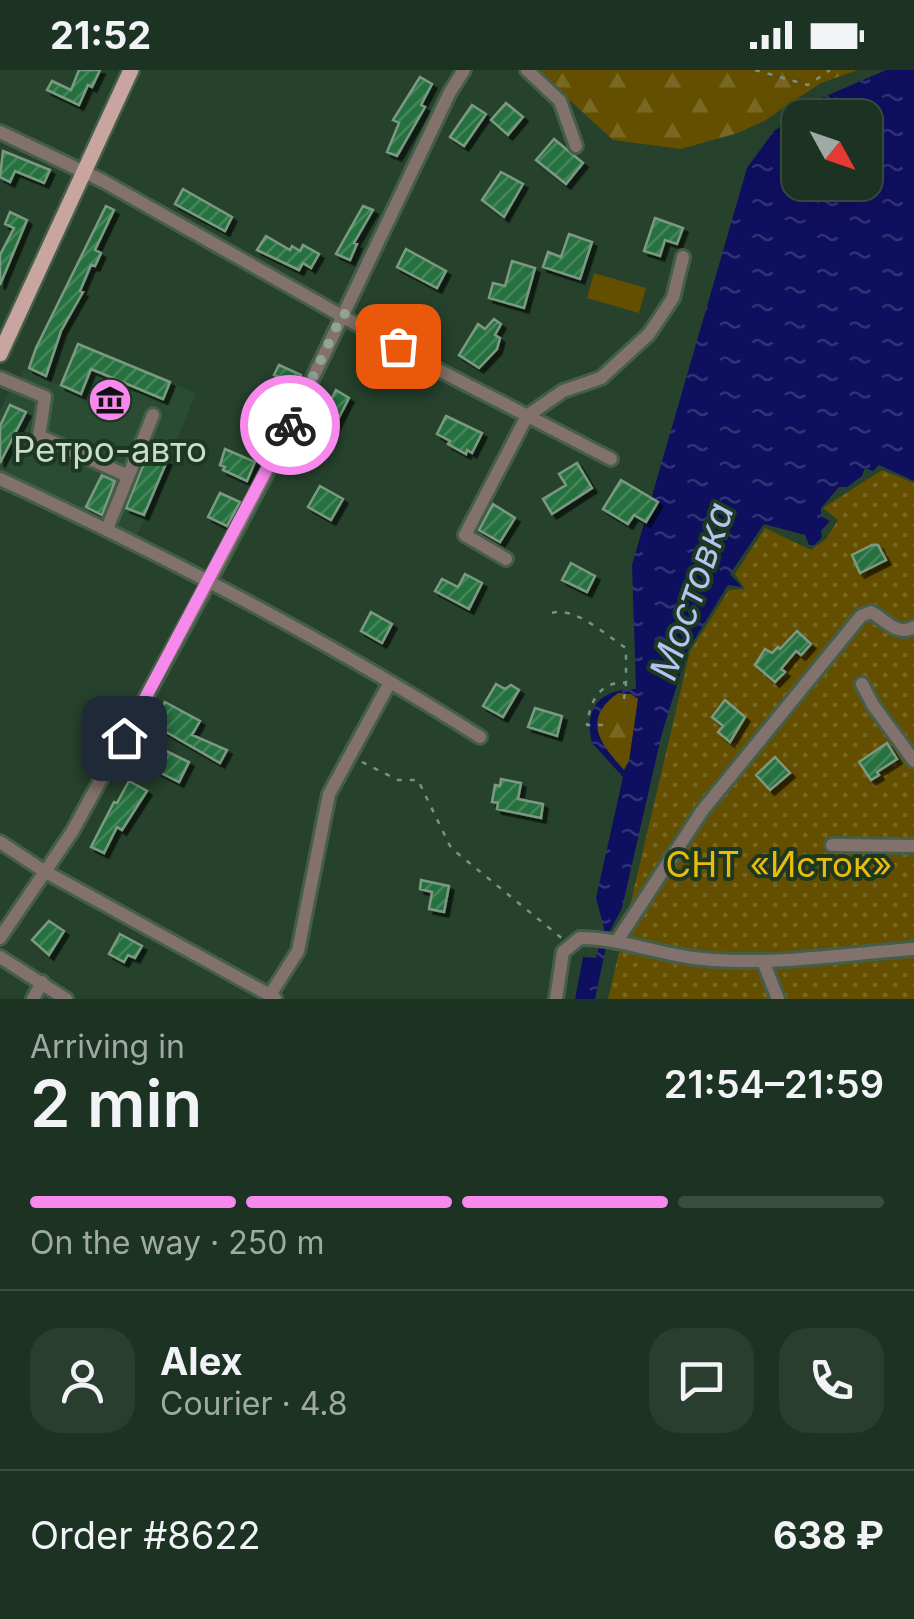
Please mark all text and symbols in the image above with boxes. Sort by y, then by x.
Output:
text: 21:52 [50,12,151,58]
north arrow [782,100,882,200]
map controls [782,100,882,200]
pin [356,304,441,389]
icon: bag [371,319,426,374]
courier [240,375,340,475]
museum icon: Ретро-авто [87,377,133,423]
icon: bike [263,398,318,453]
place label: Ретро-авто [13,428,207,470]
water label: Мостовка [639,496,743,686]
pin [82,696,167,781]
icon: home [97,711,152,766]
park label: СНТ «Исток» [666,843,892,885]
text: Arriving in [30,1027,185,1066]
text: 21:54–21:59 [664,1061,884,1107]
text: 2 min [30,1064,202,1143]
text: On the way · 250 m [30,1223,325,1262]
button: person [30,1328,135,1433]
button: chat [649,1328,754,1433]
button: phone [779,1328,884,1433]
text: Alex [160,1338,243,1384]
text: Courier · 4.8 [160,1384,348,1423]
text: Order #8622 [30,1512,261,1558]
text: 638 ₽ [773,1512,884,1558]

